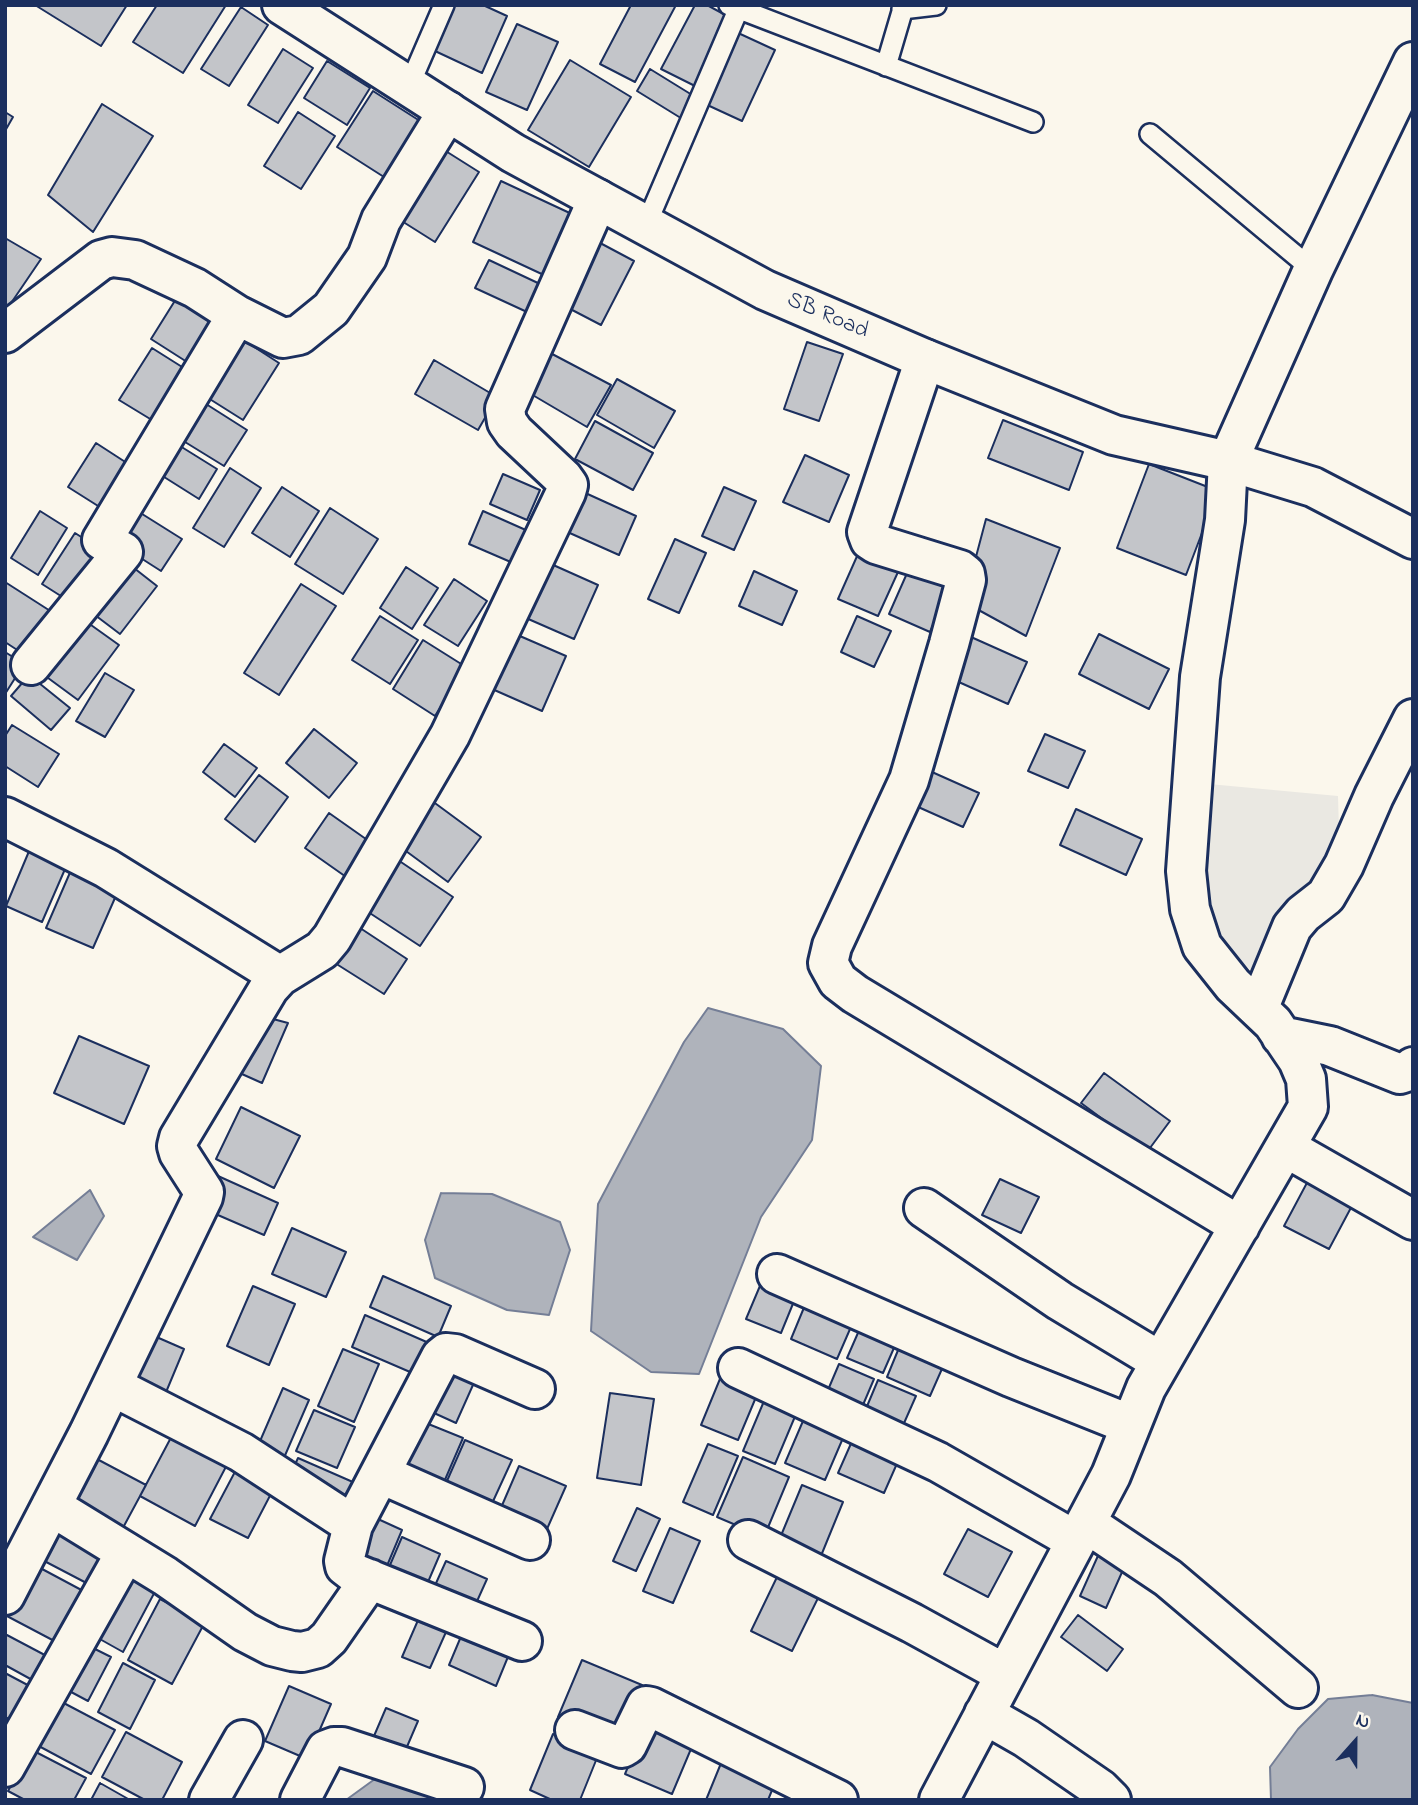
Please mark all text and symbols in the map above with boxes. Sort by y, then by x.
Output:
street label: SB Road [782,287,872,347]
north arrow [1320,1707,1390,1777]
text: N [1352,1707,1374,1737]

